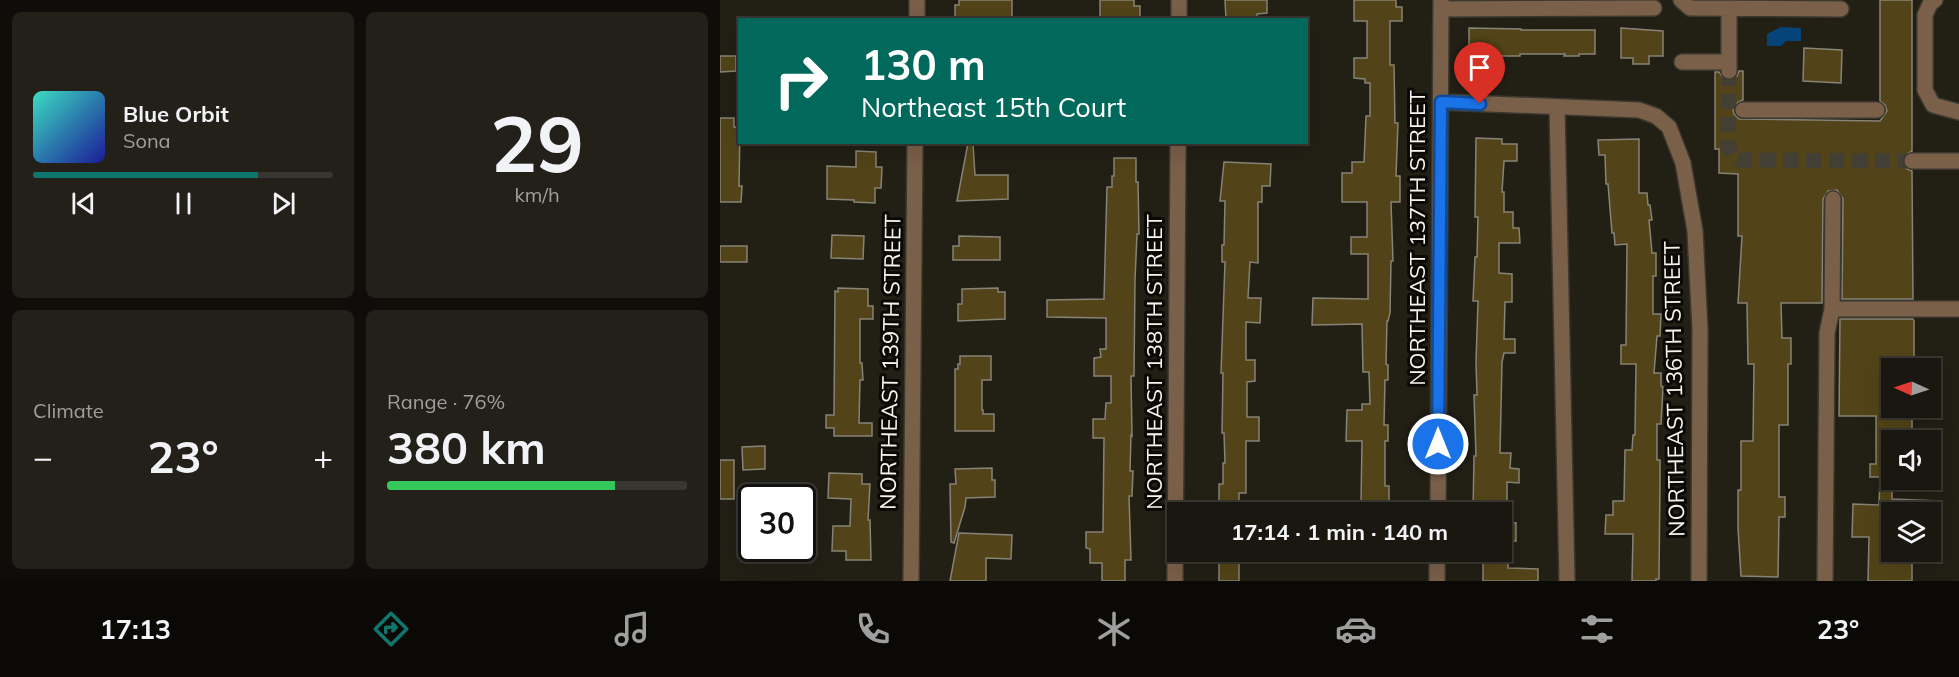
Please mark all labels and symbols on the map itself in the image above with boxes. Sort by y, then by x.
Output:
pin [1454,42,1505,104]
street label: NORTHEAST 137TH STREET [1403,90,1431,386]
street label: NORTHEAST 139TH STREET [873,214,907,510]
street label: NORTHEAST 138TH STREET [1140,214,1168,510]
street label: NORTHEAST 136TH STREET [1657,241,1691,537]
north arrow [1881,358,1941,418]
position arrow [1406,412,1470,476]
speed limit sign: 30 [738,484,816,562]

